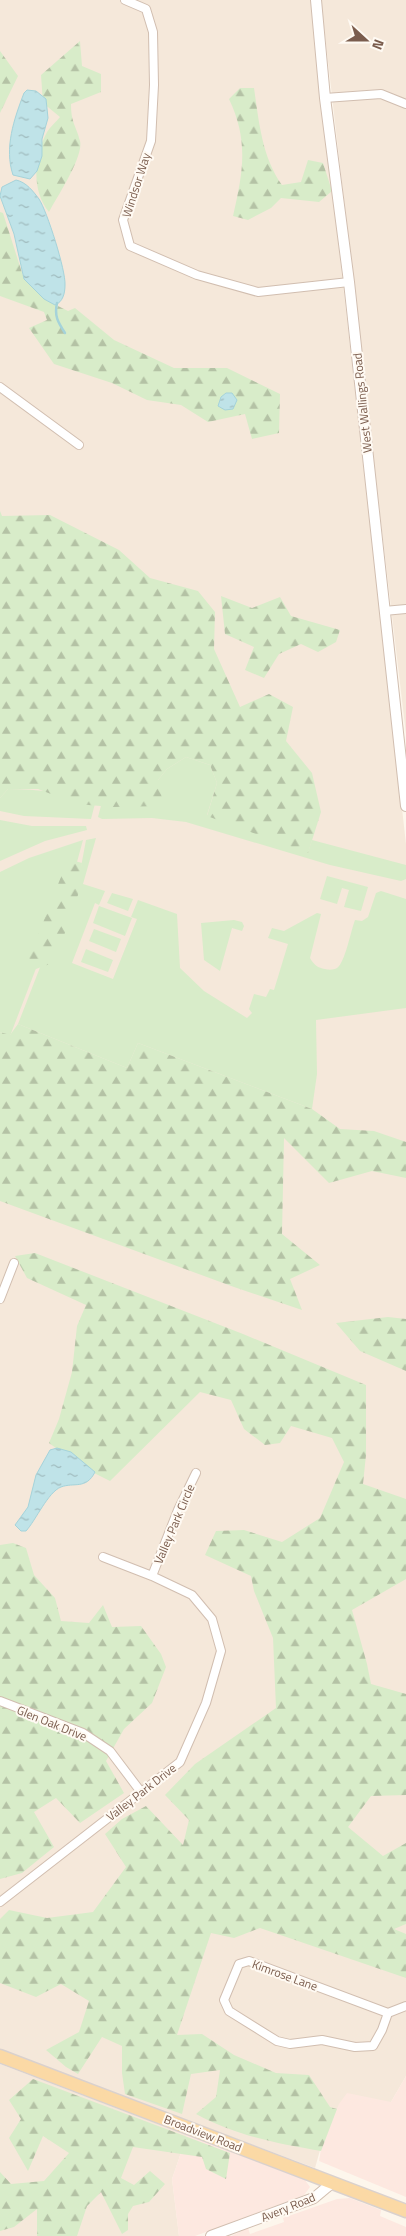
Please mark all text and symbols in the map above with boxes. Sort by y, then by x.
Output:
north arrow [341,15,391,65]
text: N [367,37,390,53]
street label: Windsor Way [117,150,155,220]
street label: West Wallings Road [347,352,377,454]
street label: Valley Park Circle [149,1481,199,1567]
street label: Glen Oak Drive [14,1700,90,1746]
street label: Valley Park Drive [102,1759,180,1825]
street label: Kimrose Lane [250,1954,320,1996]
street label: Broadview Road [161,2109,245,2157]
street label: Avery Road [258,2187,318,2227]

